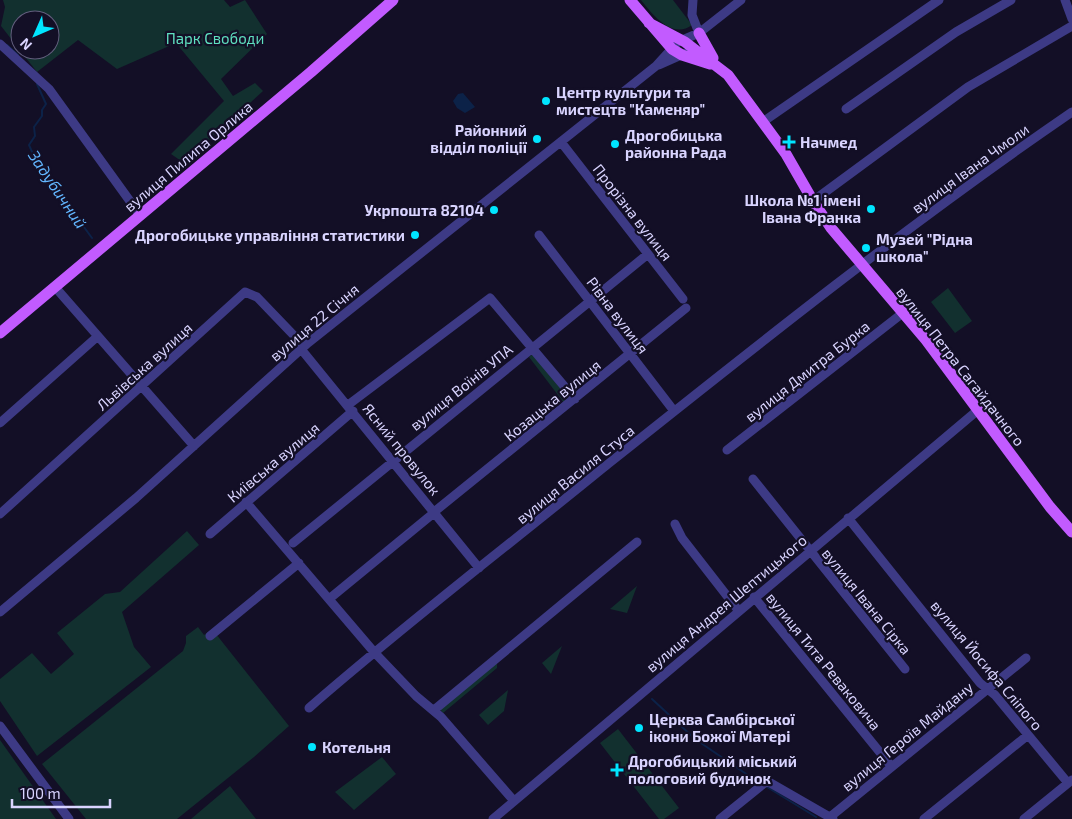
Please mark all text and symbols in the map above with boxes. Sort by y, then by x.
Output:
north arrow [10,10,60,60]
park label: Парк Свободи [166,29,264,47]
text: N [16,35,35,54]
place label: Центр культури та мистецтв "Каменяр" [556,83,705,118]
marker: Центр культури та мистецтв "Каменяр" [540,95,552,107]
street label: вулиця Пилипа Орлика [120,97,256,216]
street label: вулиця Івана Чмоли [908,119,1033,217]
place label: Районний відділ поліції [430,121,528,156]
place label: Дрогобицька районна Рада [625,126,727,161]
marker: Районний відділ поліції [531,133,543,145]
place label: Начмед [800,133,858,151]
marker: Начмед [782,135,796,149]
marker: Дрогобицька районна Рада [609,138,621,150]
water label: Задубичний [24,146,91,232]
street label: Прорізна вулиця [589,160,676,265]
place label: Школа №1 імені Івана Франка [744,191,861,226]
place label: Укрпошта 82104 [364,201,484,219]
marker: Школа №1 імені Івана Франка [865,203,877,215]
marker: Укрпошта 82104 [488,204,500,216]
place label: Дрогобицьке управління статистики [135,226,405,244]
marker: Дрогобицьке управління статистики [409,229,421,241]
place label: Музей "Рідна школа" [876,230,973,265]
marker: Музей "Рідна школа" [860,242,872,254]
street label: Рівна вулиця [583,273,653,357]
street label: вулиця 22 Січня [266,280,363,365]
street label: вулиця Петра Сагайдачного [892,283,1029,450]
street label: вулиця Дмитра Бурка [741,317,874,426]
street label: Львівська вулиця [92,318,196,414]
street label: вулиця Воїнів УПА [406,340,517,435]
street label: Козацька вулиця [500,355,605,445]
street label: Ясний провулок [359,399,445,499]
street label: Київська вулиця [223,418,323,507]
street label: вулиця Василя Стуса [512,421,638,528]
street label: вулиця Андрея Шептицького [642,531,811,676]
street label: вулиця Івана Сірка [818,544,915,658]
street label: вулиця Тита Реваковича [762,589,885,734]
street label: вулиця Йосифа Сліпого [927,596,1047,734]
street label: вулиця Героїв Майдану [838,678,977,795]
place label: Церква Самбірської ікони Божої Матері [649,710,796,745]
marker: Церква Самбірської ікони Божої Матері [633,722,645,734]
place label: Котельня [322,738,391,756]
marker: Котельня [306,741,318,753]
place label: Дрогобицький міський пологовий будинок [628,752,797,787]
marker: Дрогобицький міський пологовий будинок [610,763,624,777]
scale bar [12,776,110,808]
text: 100 m [20,784,61,802]

